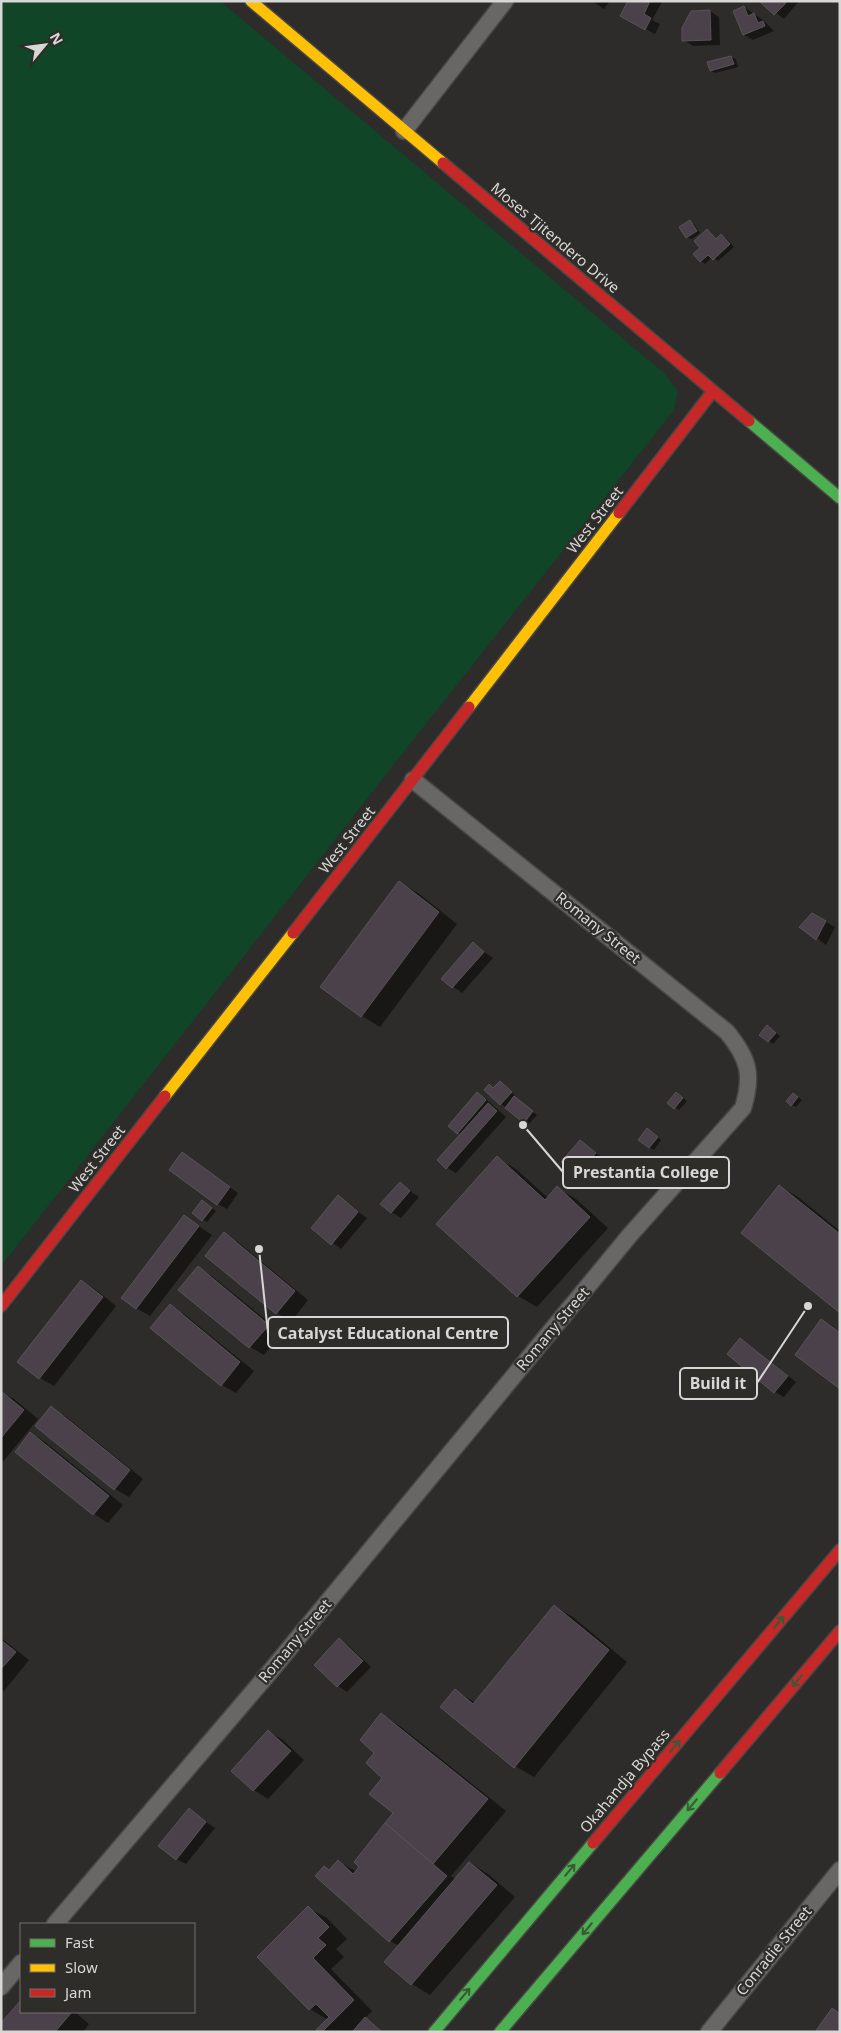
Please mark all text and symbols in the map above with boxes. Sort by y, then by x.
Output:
north arrow [20,20,70,70]
text: N [46,29,68,48]
street label: Moses Tjitendero Drive [487,177,624,297]
street label: West Street [562,481,627,557]
street label: West Street [314,801,379,877]
street label: Romany Street [552,887,646,968]
street label: West Street [64,1120,129,1196]
callout: Prestantia College [563,1157,729,1188]
text: Prestantia College [573,1161,719,1183]
street label: Romany Street [511,1282,594,1374]
callout: Catalyst Educational Centre [268,1317,508,1348]
text: Catalyst Educational Centre [278,1322,498,1344]
callout: Build it [680,1368,757,1399]
text: Build it [690,1372,746,1394]
street label: Romany Street [253,1594,336,1686]
one-way arrow [774,1615,785,1628]
one-way arrow [791,1675,803,1688]
street label: Okahandja Bypass [575,1724,674,1837]
one-way arrow [669,1740,680,1753]
one-way arrow [686,1799,698,1812]
one-way arrow [564,1864,576,1877]
street label: Conradie Street [731,1901,816,1999]
legend [20,1923,195,2013]
one-way arrow [581,1923,592,1936]
text: Fast [65,1932,94,1952]
text: Slow [65,1957,98,1977]
text: Jam [63,1982,92,2002]
one-way arrow [460,1988,471,2001]

